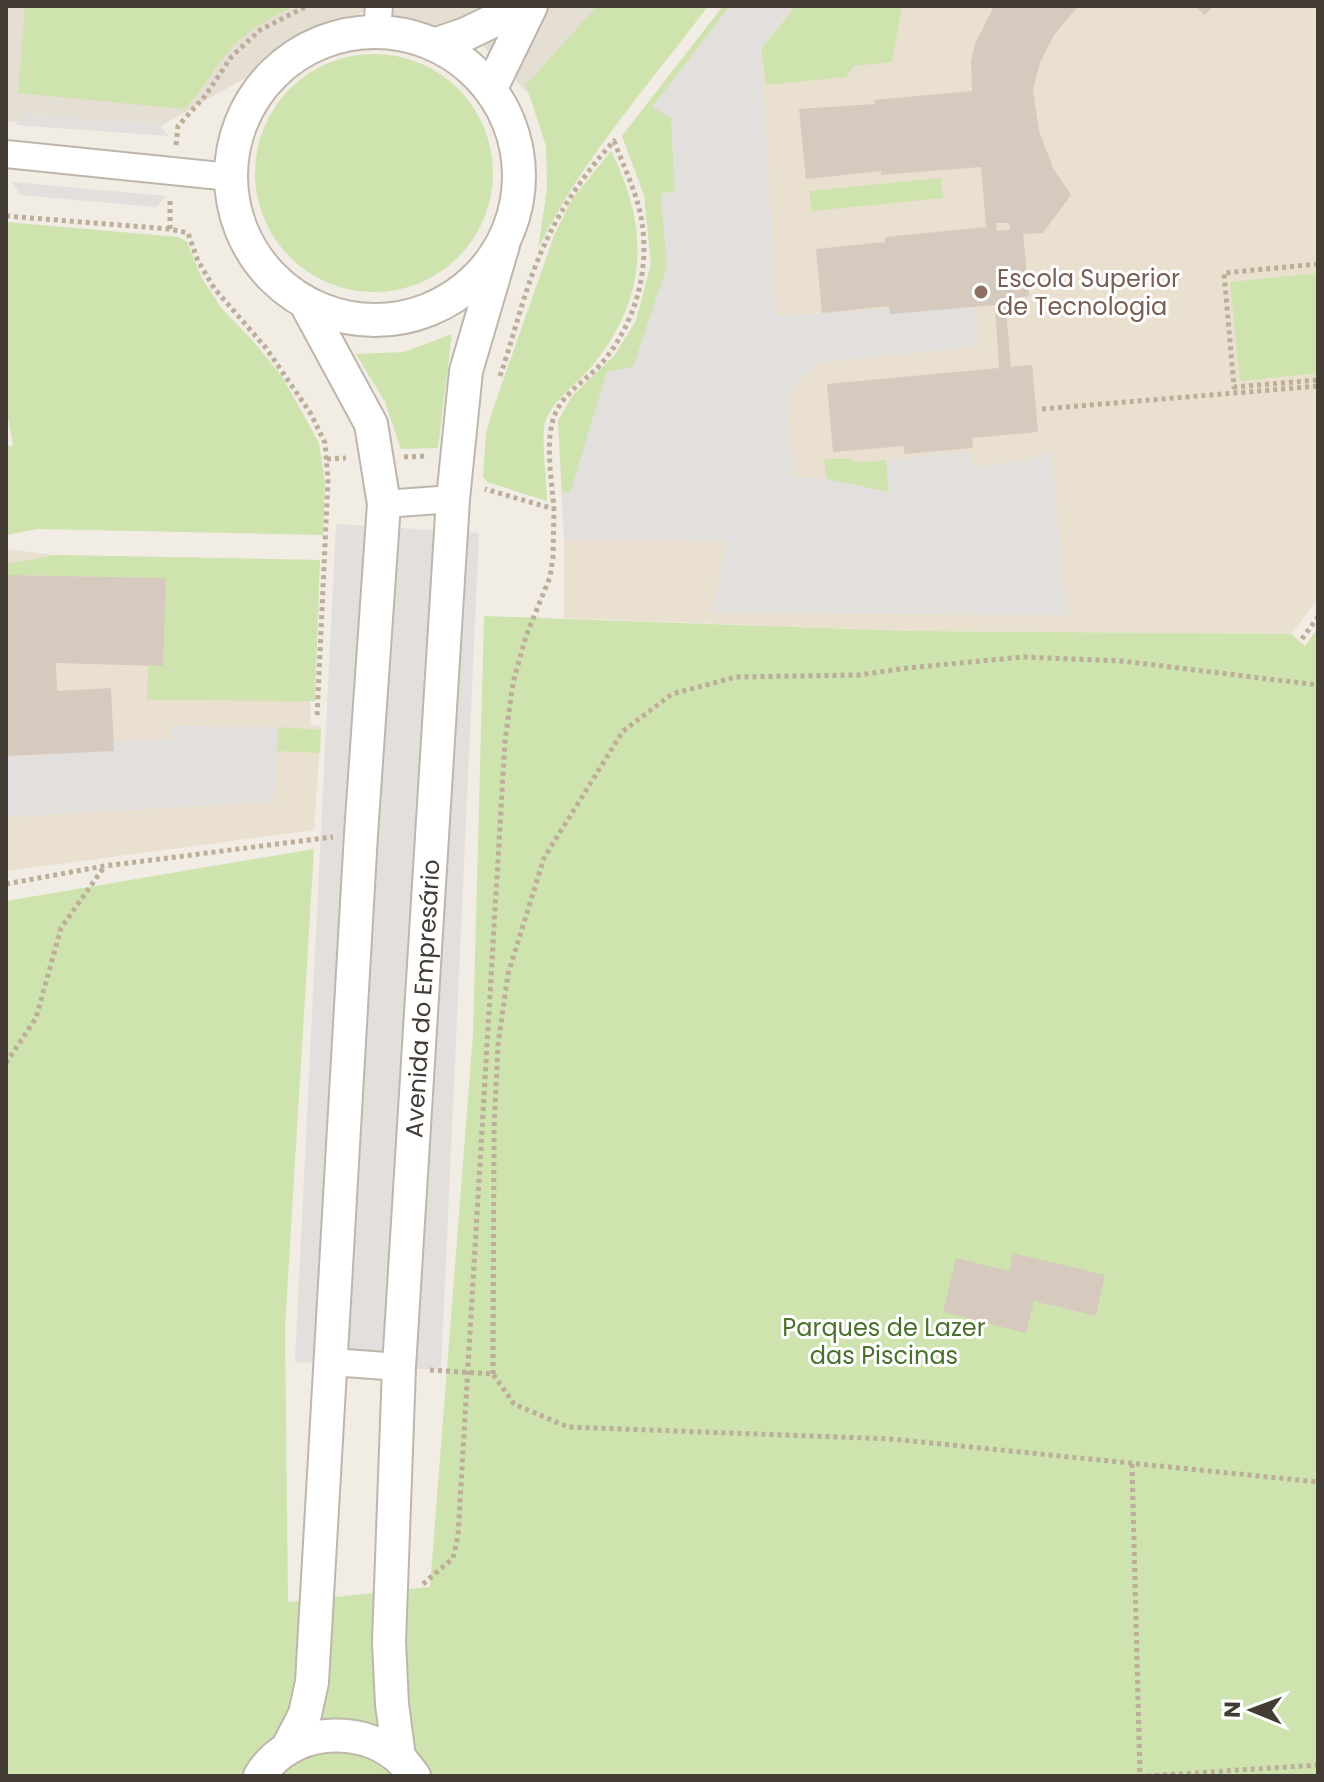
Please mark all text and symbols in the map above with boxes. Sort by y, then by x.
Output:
place label: Escola Superior de Tecnologia [997,262,1180,323]
marker: Escola Superior de Tecnologia [972,283,990,301]
street label: Avenida do Empresário [397,858,447,1139]
park label: Parques de Lazer das Piscinas [782,1311,986,1372]
north arrow [1212,1670,1292,1750]
text: N [1217,1701,1248,1718]

